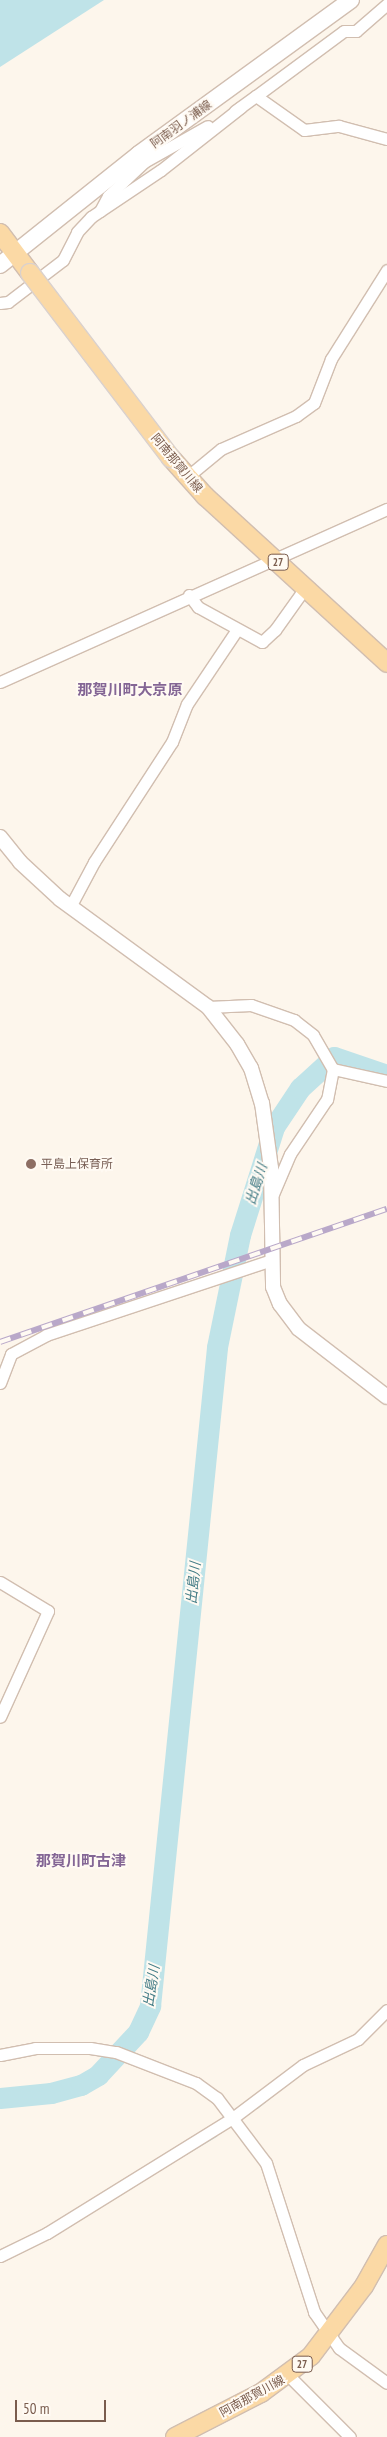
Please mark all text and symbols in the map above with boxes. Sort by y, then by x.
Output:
street label: 阿南羽ノ浦線 [148,97,214,151]
street label: 阿南那賀川線 [148,431,206,495]
road number: 27 [267,554,289,570]
district label: 那賀川町大京原 [78,681,182,699]
place label: 平島上保育所 [41,1157,113,1171]
marker: 平島上保育所 [25,1158,37,1170]
water label: 出島川 [242,1161,270,1207]
water label: 出島川 [182,1561,204,1605]
district label: 那賀川町古津 [36,1852,126,1870]
water label: 出島川 [139,1964,163,2008]
road number: 27 [291,2356,313,2372]
street label: 阿南那賀川線 [217,2372,287,2420]
scale bar [18,2390,109,2422]
text: 50 m [23,2399,49,2418]

